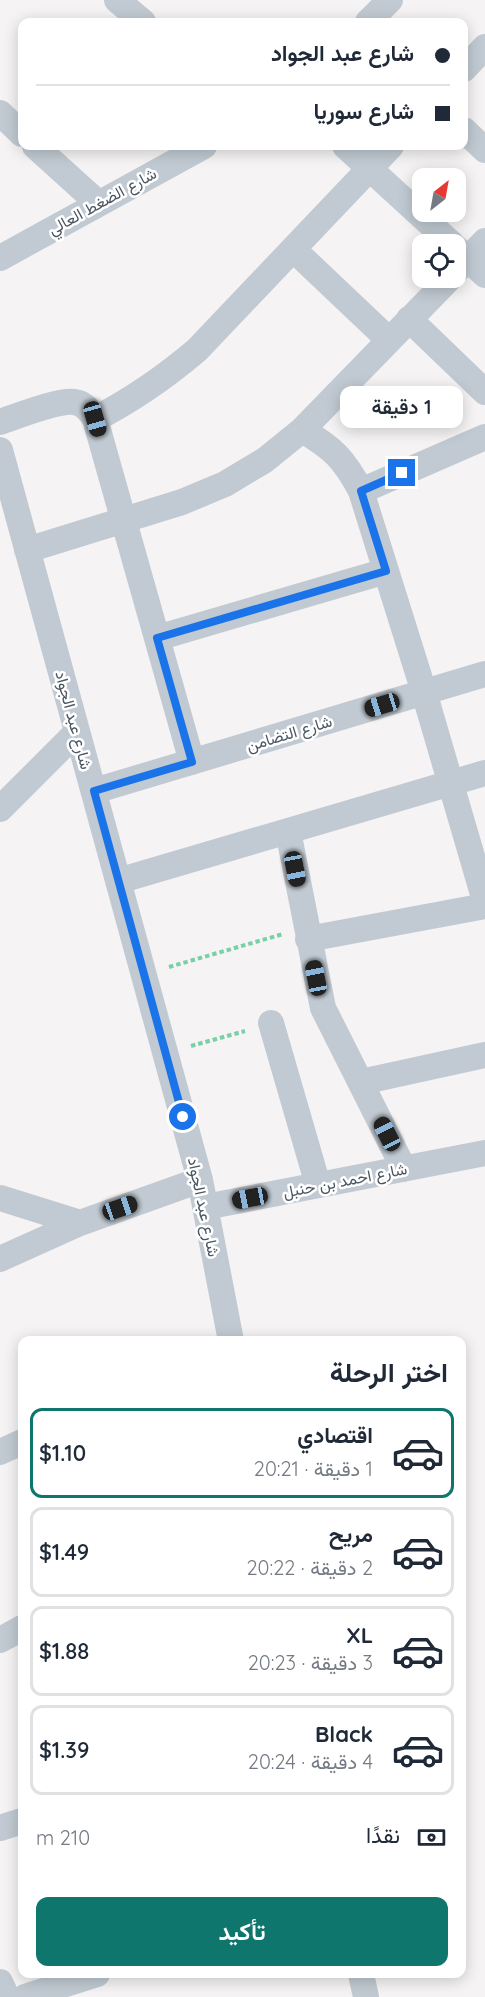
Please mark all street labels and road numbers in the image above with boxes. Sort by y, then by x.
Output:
street label: شارع الضغط العالي [44,163,162,243]
street label: شارع عبد الجواد [49,669,97,772]
street label: شارع التضامن [244,710,335,757]
street label: شارع عبد الجواد [182,1156,224,1259]
street label: شارع احمد بن حنبل [281,1158,409,1204]

